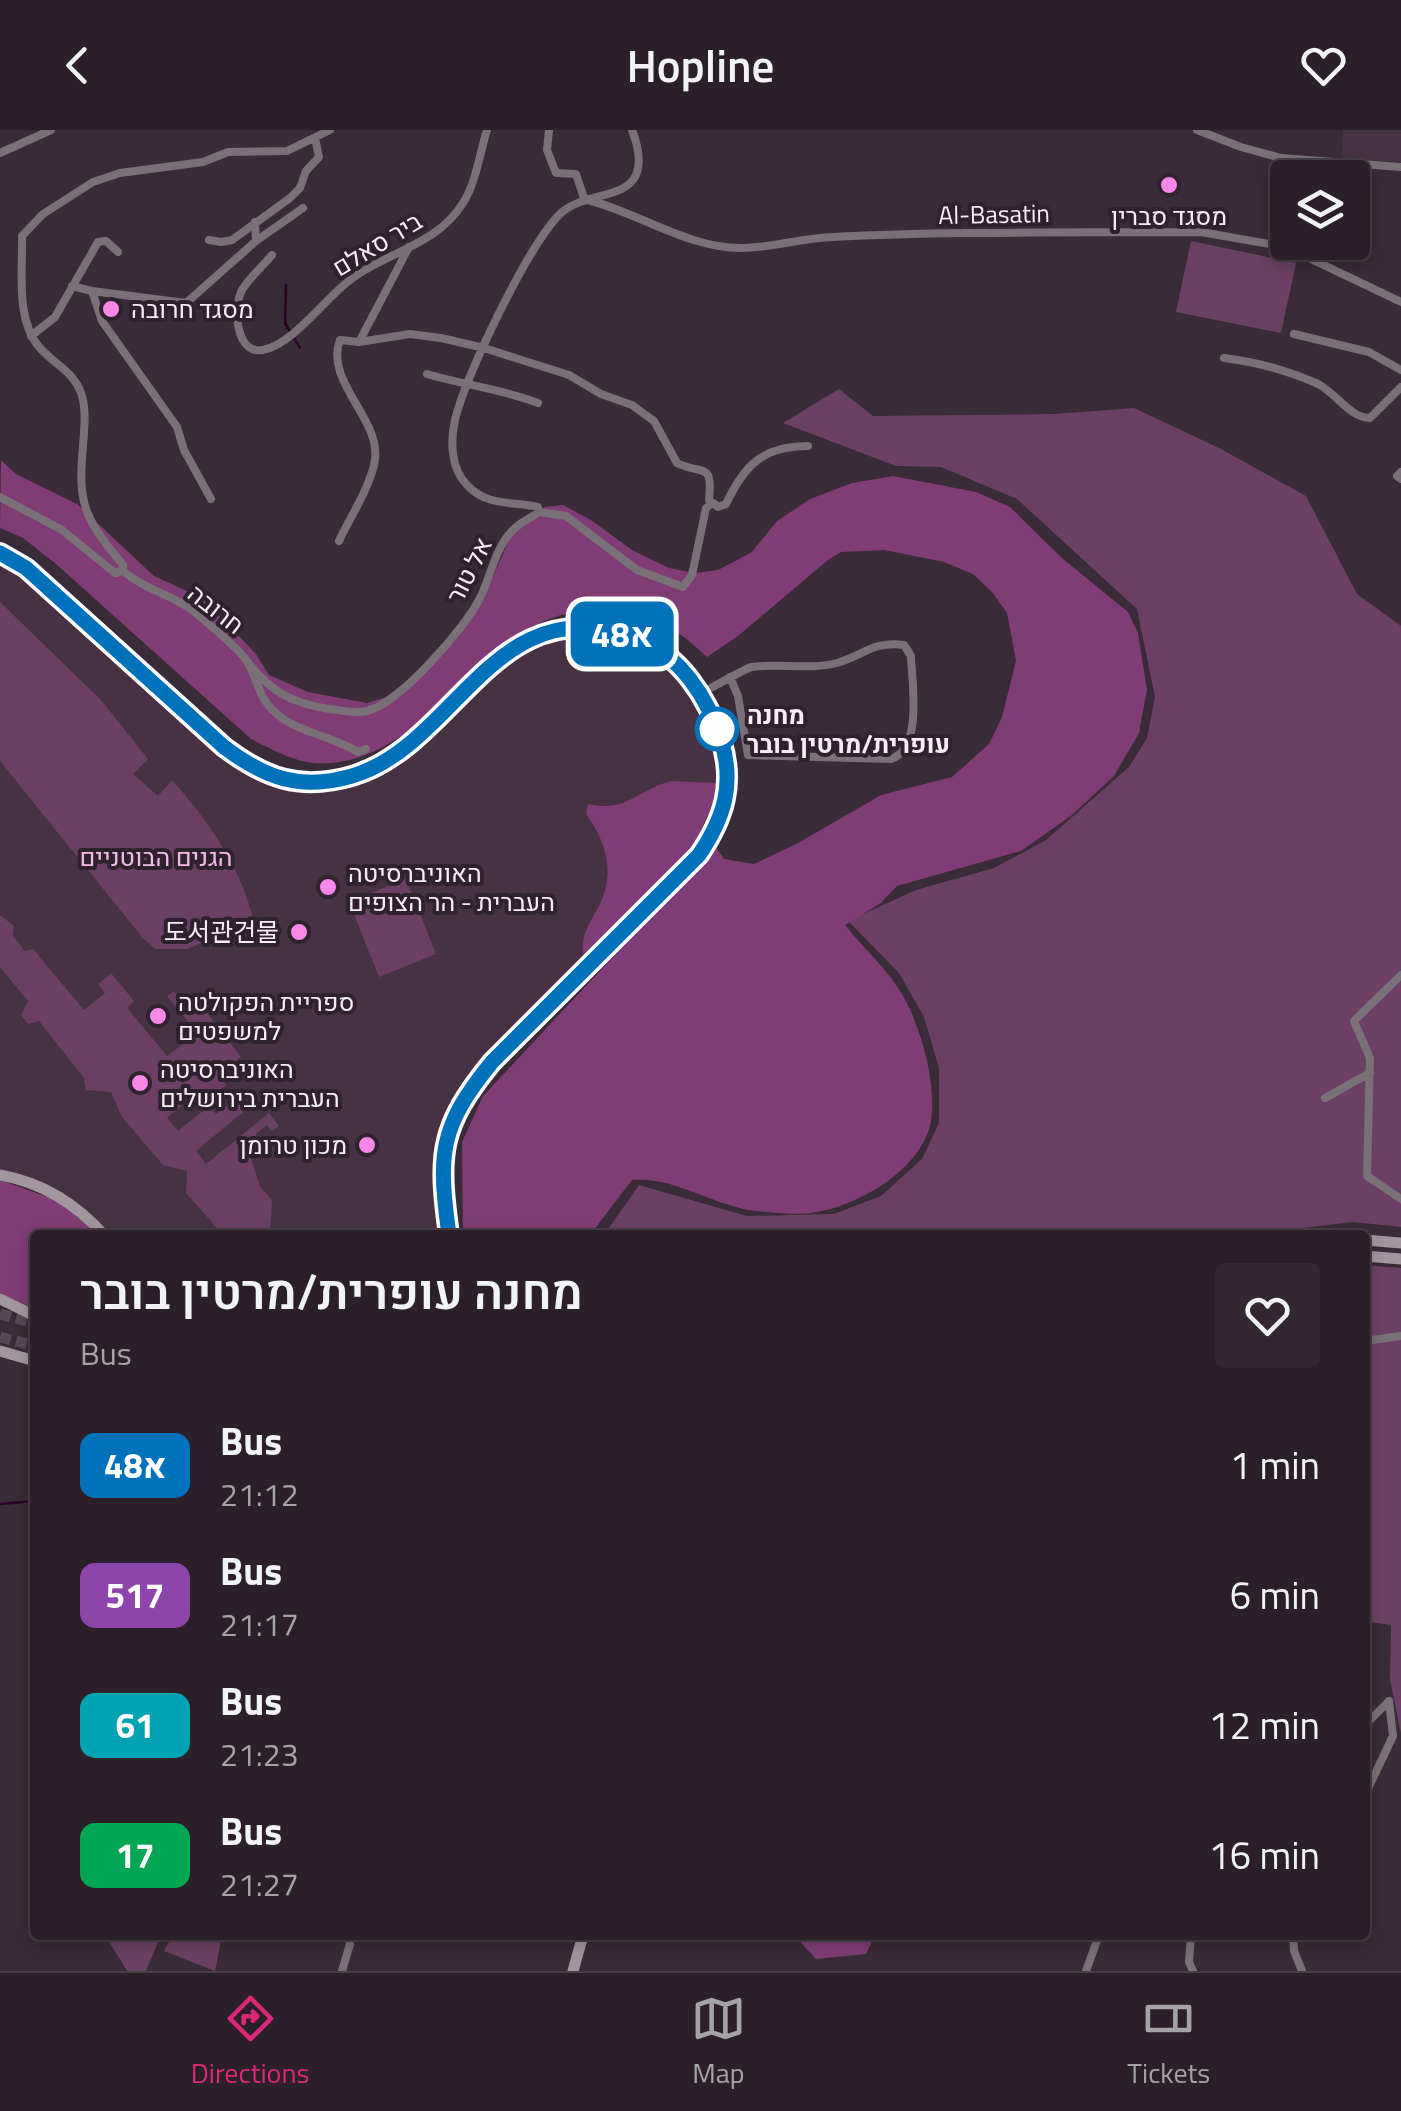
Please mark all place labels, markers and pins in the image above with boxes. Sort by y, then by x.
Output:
marker: מסגד סברין [1158,174,1180,196]
place label: מסגד סברין [1111,197,1227,235]
place label: מסגד חרובה [131,290,254,328]
marker: מסגד חרובה [100,298,122,320]
place label: מחנה עופרית/מרטין בובר [747,696,950,763]
marker: מחנה עופרית/מרטין בובר [696,708,738,750]
place label: האוניברסיטה העברית - הר הצופים [348,854,555,921]
marker: האוניברסיטה העברית - הר הצופים [317,876,339,898]
place label: 도서관건물 [164,913,279,951]
marker: 도서관건물 [288,921,310,943]
place label: ספריית הפקולטה למשפטים [178,983,354,1050]
marker: ספריית הפקולטה למשפטים [147,1005,169,1027]
place label: האוניברסיטה העברית בירושלים [160,1050,340,1117]
marker: האוניברסיטה העברית בירושלים [129,1072,151,1094]
place label: מכון טרומן [240,1126,347,1164]
marker: מכון טרומן [356,1134,378,1156]

